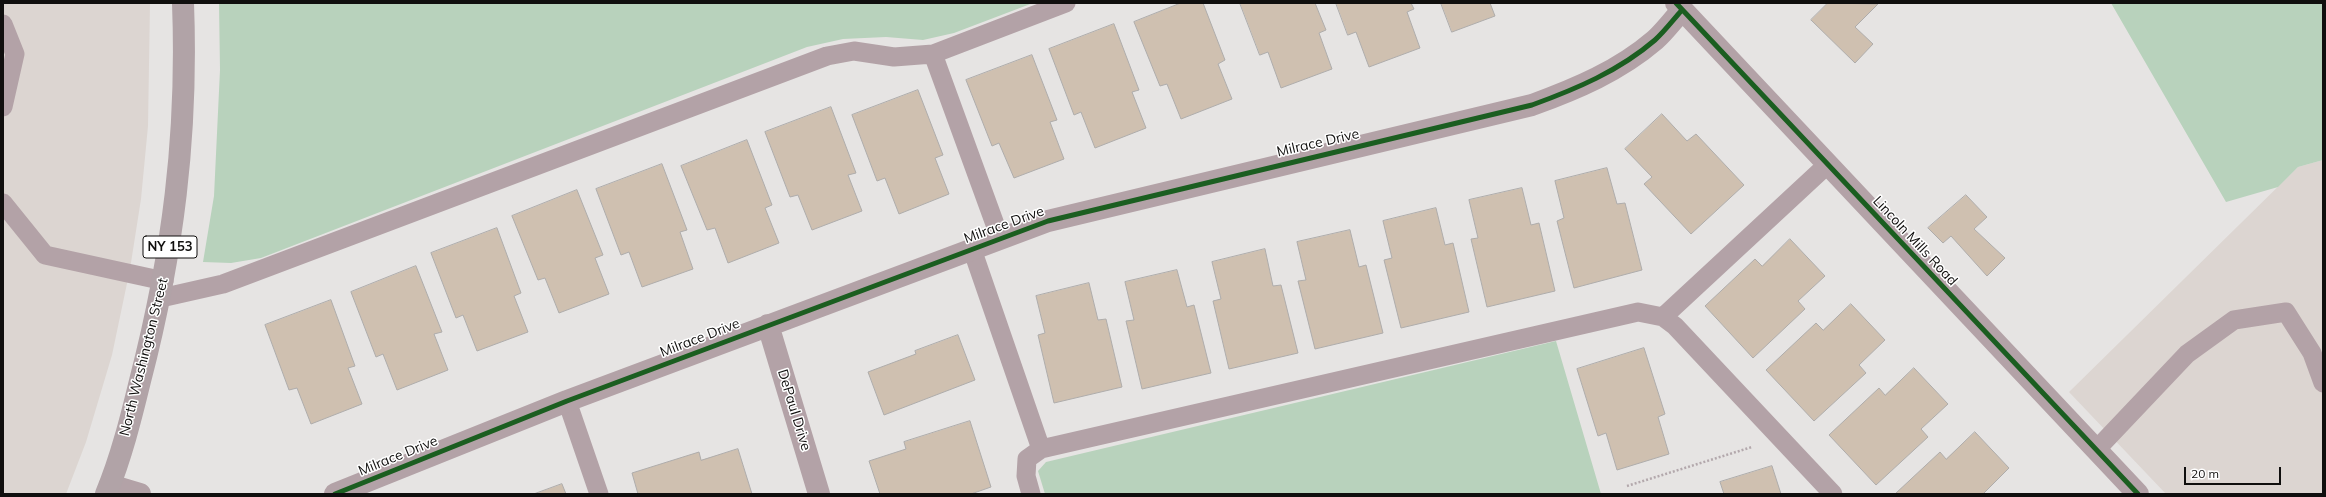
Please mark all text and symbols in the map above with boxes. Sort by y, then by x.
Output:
street label: Milrace Drive [1275,125,1361,161]
street label: Lincoln Mills Road [1869,193,1961,289]
street label: Milrace Drive [962,203,1046,247]
road number: NY 153 [143,236,197,258]
street label: North Washington Street [116,276,172,438]
street label: Milrace Drive [658,315,742,361]
street label: DePaul Drive [774,367,814,453]
street label: Milrace Drive [356,432,440,480]
scale bar [2186,459,2283,485]
text: 20 m [2191,466,2219,481]

